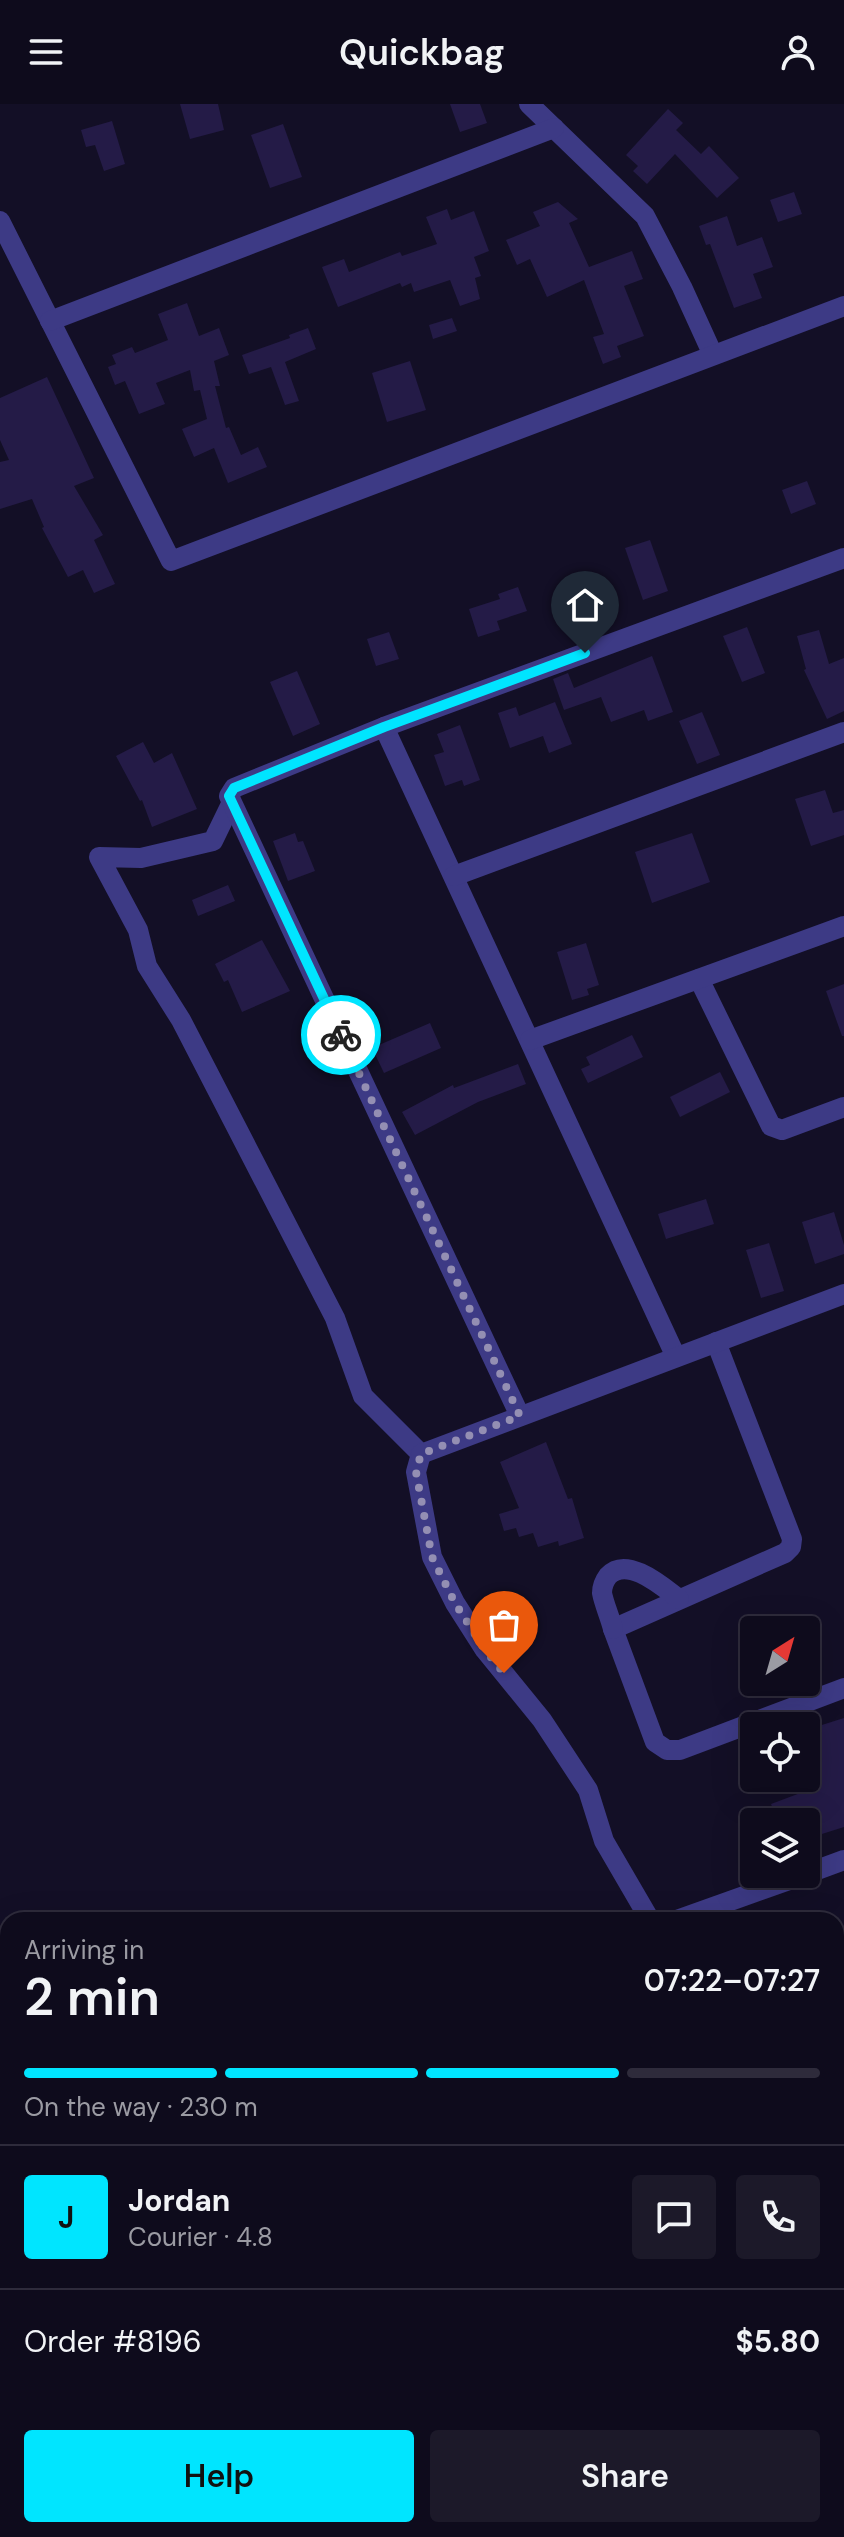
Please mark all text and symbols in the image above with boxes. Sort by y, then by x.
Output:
text: Quickbag [339,29,505,76]
icon: menu [24,30,68,74]
icon: person [776,30,820,74]
pin [551,571,619,653]
icon: home [563,583,607,627]
courier [301,995,381,1075]
icon: bike [319,1013,363,1057]
pin [470,1591,538,1673]
icon: bag [482,1603,526,1647]
north arrow [740,1616,820,1696]
map controls [740,1616,820,1888]
button: locate [740,1712,820,1792]
button: layers [740,1808,820,1888]
text: Arriving in [24,1933,144,1967]
text: 07:22–07:27 [644,1961,820,2000]
text: 2 min [24,1963,160,2031]
text: On the way · 230 m [24,2090,258,2124]
button: chat [632,2175,716,2259]
button: phone [736,2175,820,2259]
text: Jordan [128,2181,230,2220]
text: J [58,2198,74,2237]
text: Courier · 4.8 [128,2220,273,2254]
text: Order #8196 [24,2322,201,2361]
text: $5.80 [736,2322,820,2361]
button: Help [24,2430,414,2522]
button: Share [430,2430,820,2522]

